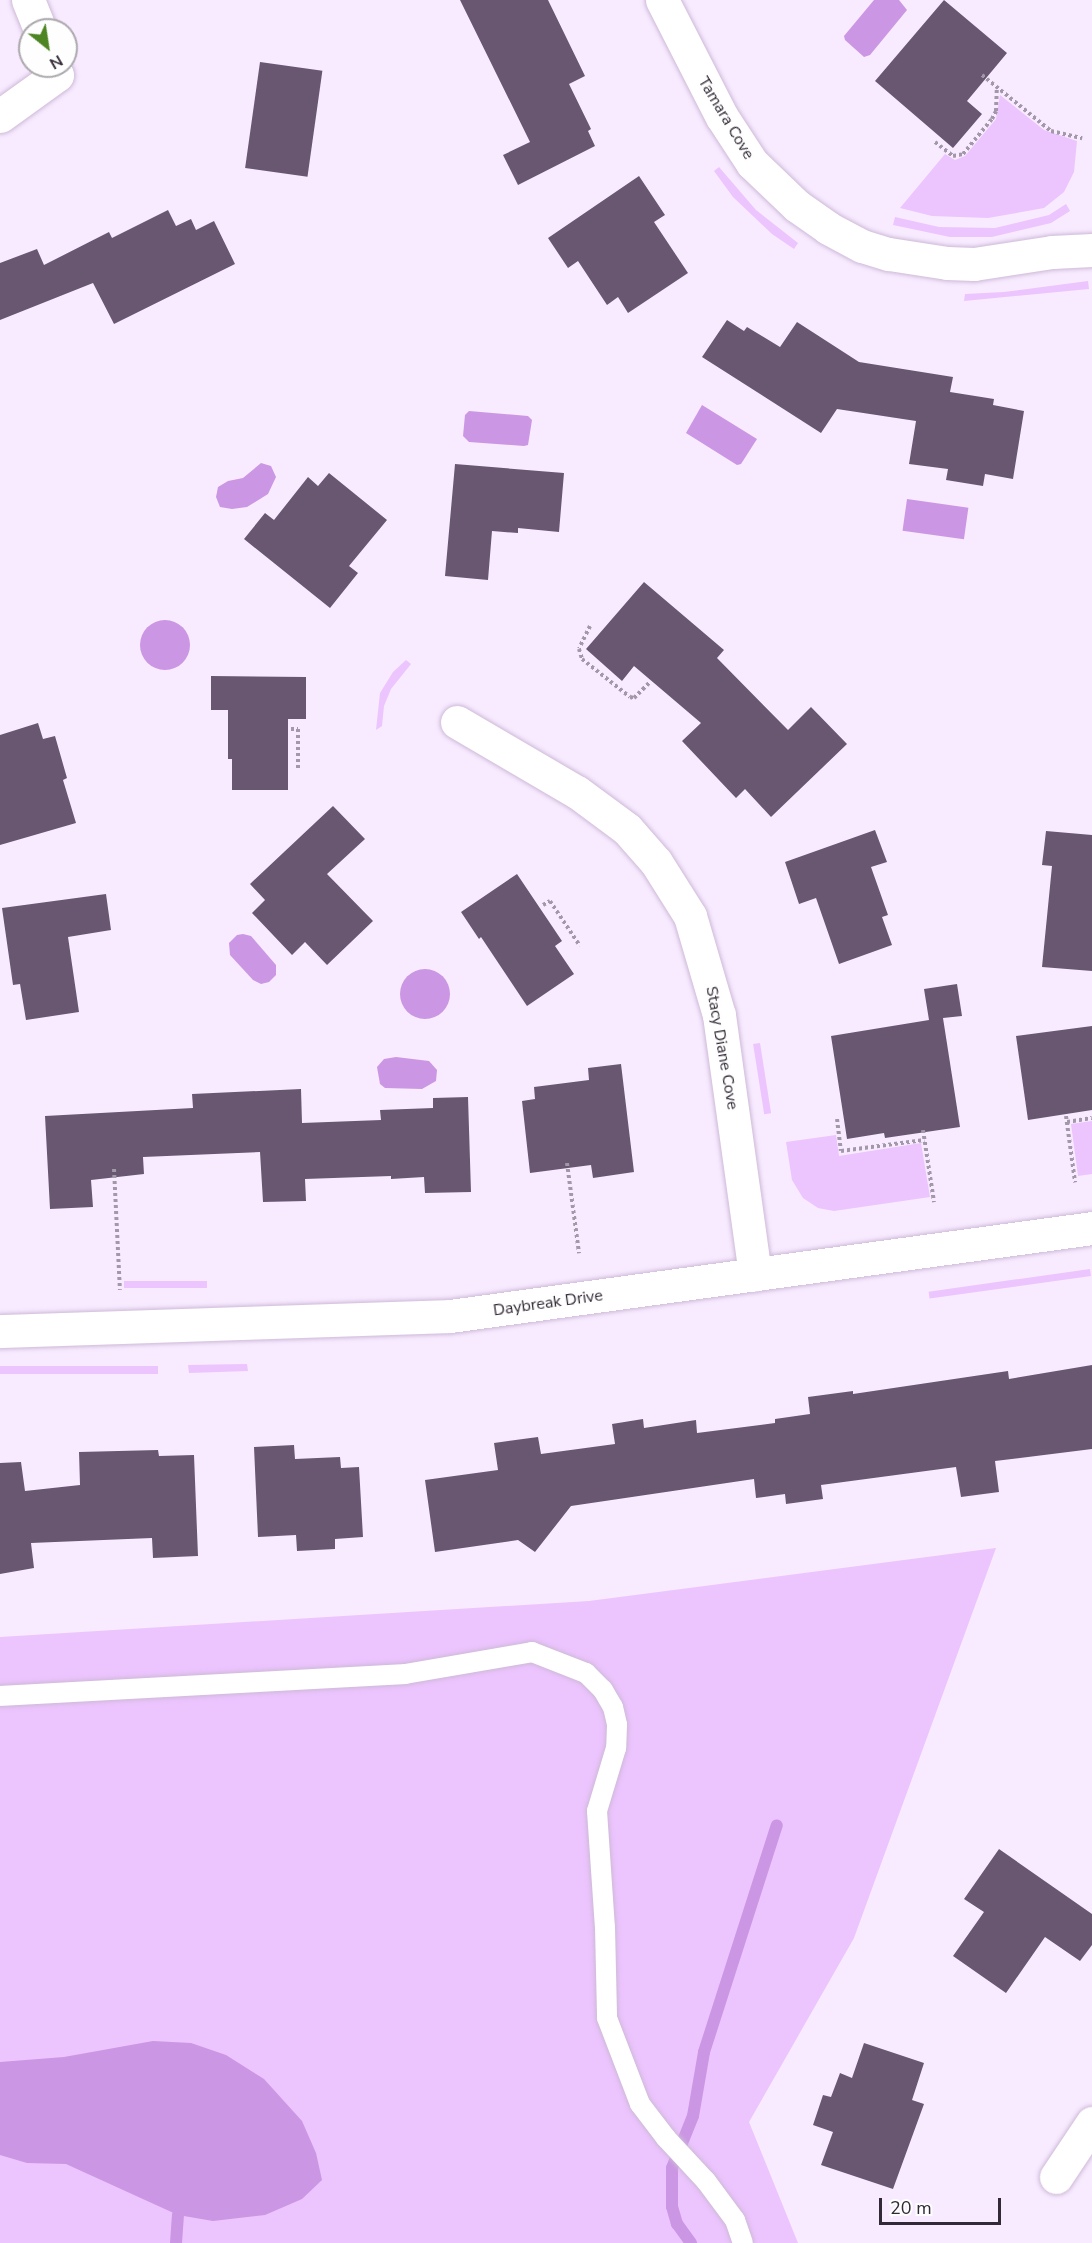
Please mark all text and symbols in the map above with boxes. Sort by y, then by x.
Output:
north arrow [18,18,78,78]
text: N [45,49,67,74]
street label: Tamara Cove [694,73,758,163]
street label: Stacy Diane Cove [702,985,742,1111]
street label: Daybreak Drive [492,1286,604,1320]
scale bar [882,2186,1004,2224]
text: 20 m [890,2196,932,2220]

